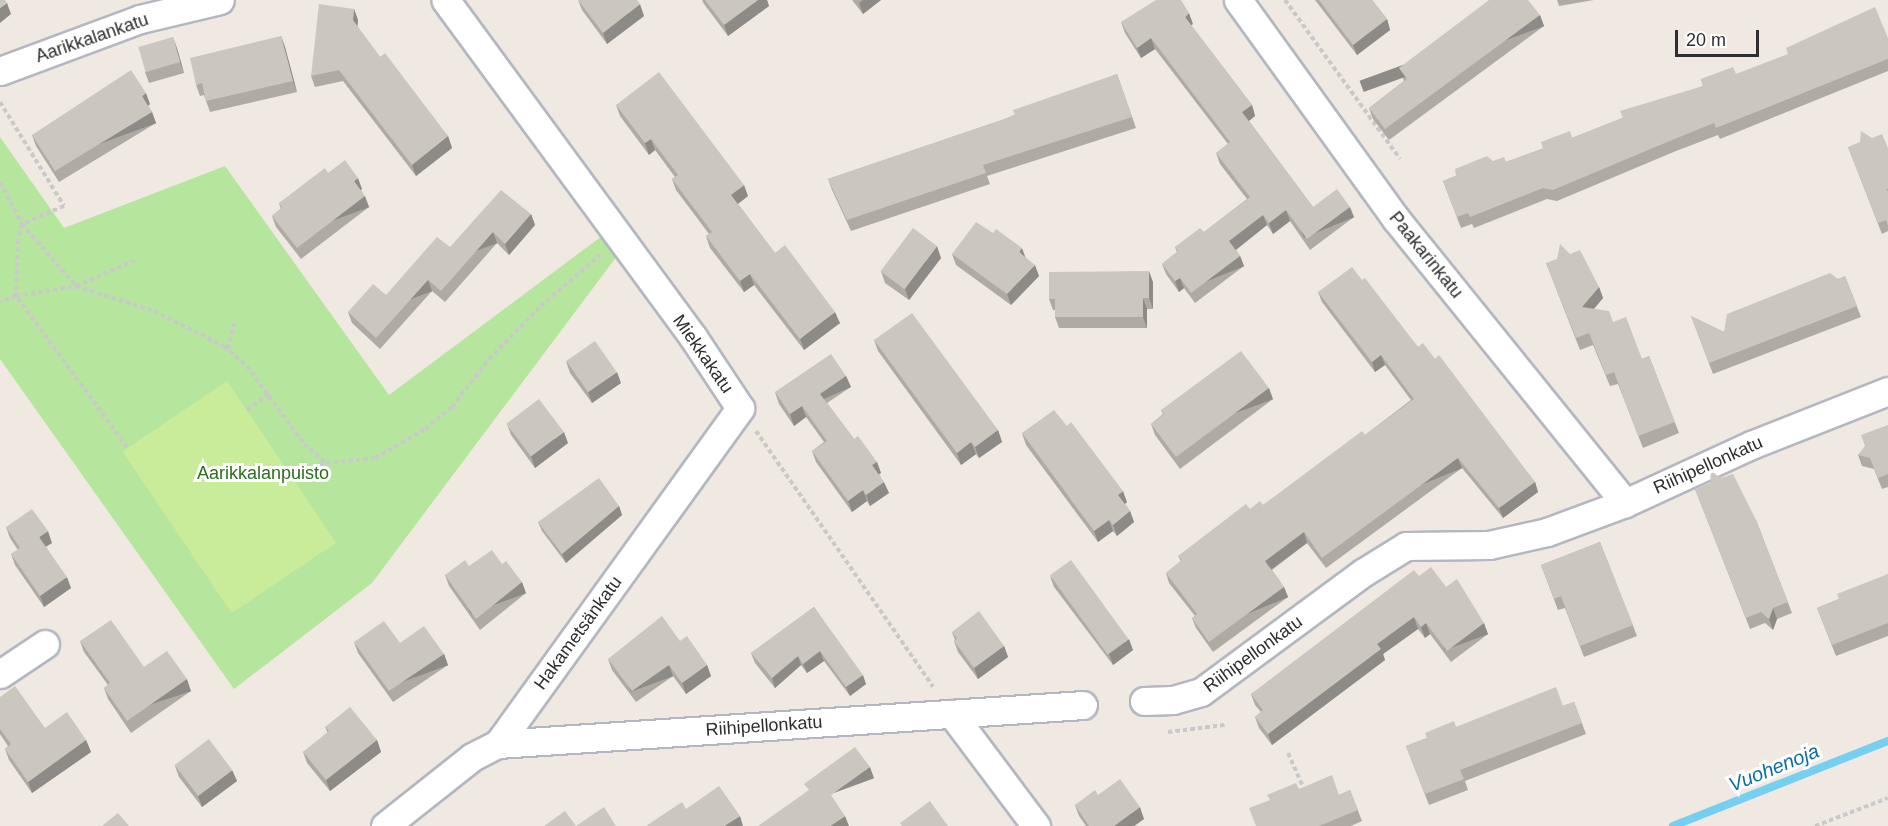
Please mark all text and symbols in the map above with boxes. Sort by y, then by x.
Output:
street label: Aarikkalankatu [33,9,151,67]
scale bar [1678,18,1762,56]
text: 20 m [1686,30,1726,50]
street label: Paakarinkatu [1385,207,1467,303]
street label: Miekkakatu [668,311,738,397]
street label: Riihipellonkatu [1650,431,1766,499]
park label: Aarikkalanpuisto [197,462,329,484]
street label: Hakametsänkatu [530,572,626,694]
street label: Riihipellonkatu [1199,611,1307,697]
street label: Riihipellonkatu [705,711,823,741]
water label: Vuohenoja [1725,739,1823,797]

